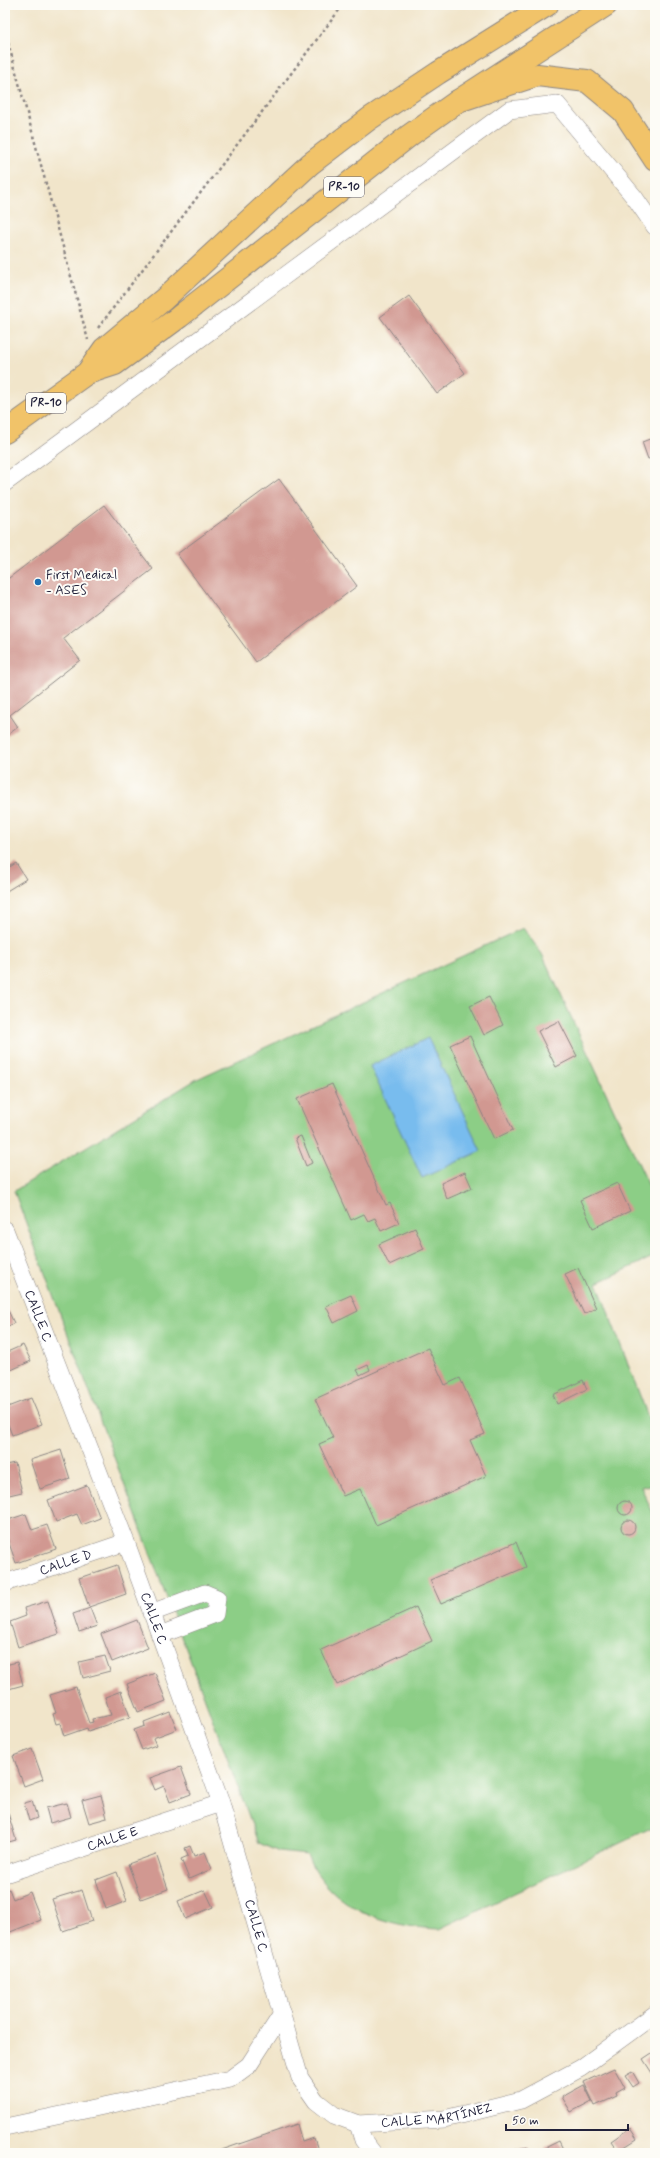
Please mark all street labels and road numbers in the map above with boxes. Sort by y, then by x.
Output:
road number: PR-10 [324,177,364,197]
road number: PR-10 [26,393,66,413]
street label: CALLE C [21,1287,56,1344]
street label: CALLE D [37,1546,94,1579]
street label: CALLE C [137,1590,171,1647]
street label: CALLE E [85,1822,140,1855]
street label: CALLE C [241,1897,272,1954]
street label: CALLE MARTÍNEZ [380,2099,494,2131]

